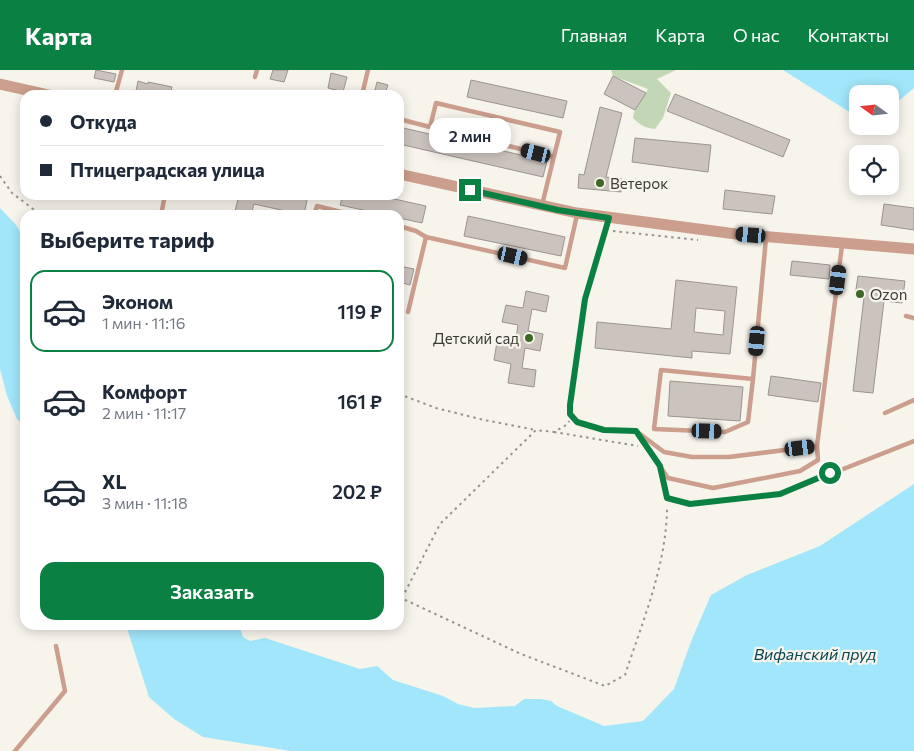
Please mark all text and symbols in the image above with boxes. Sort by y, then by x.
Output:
text: Карта [25,21,92,50]
text: Главная [561,24,627,46]
text: Карта [655,24,705,46]
text: О нас [733,24,780,46]
text: Контакты [808,24,889,46]
north arrow [849,85,899,135]
map controls [849,85,899,195]
text: Откуда [70,110,137,133]
callout: 2 мин [429,118,511,152]
text: 2 мин [449,126,491,145]
car [519,142,552,164]
button: locate [849,145,899,195]
text: Птицеградская улица [70,158,265,181]
place label: Ветерок [610,174,668,192]
marker: Ветерок [594,177,606,189]
route end [459,179,481,201]
text: Выберите тариф [40,226,214,253]
car [735,226,766,244]
car [496,245,529,267]
car [828,264,847,296]
place label: Ozon [870,285,907,303]
marker: Ozon [854,288,866,300]
icon: car [42,289,87,334]
text: Эконом [102,290,173,313]
text: 119 ₽ [337,300,382,323]
text: 1 мин · 11:16 [102,313,186,332]
car [748,325,765,357]
place label: Детский сад [433,329,519,347]
marker: Детский сад [523,332,535,344]
icon: car [42,379,87,424]
text: Комфорт [102,380,187,403]
text: 161 ₽ [337,390,382,413]
text: 2 мин · 11:17 [102,403,186,422]
car [691,423,722,439]
car [784,439,815,457]
route start [819,462,841,484]
icon: car [42,469,87,514]
text: XL [102,470,127,493]
text: 202 ₽ [332,480,382,503]
text: 3 мин · 11:18 [102,493,188,512]
button: Заказать [40,562,384,620]
water label: Вифанский пруд [754,644,876,663]

